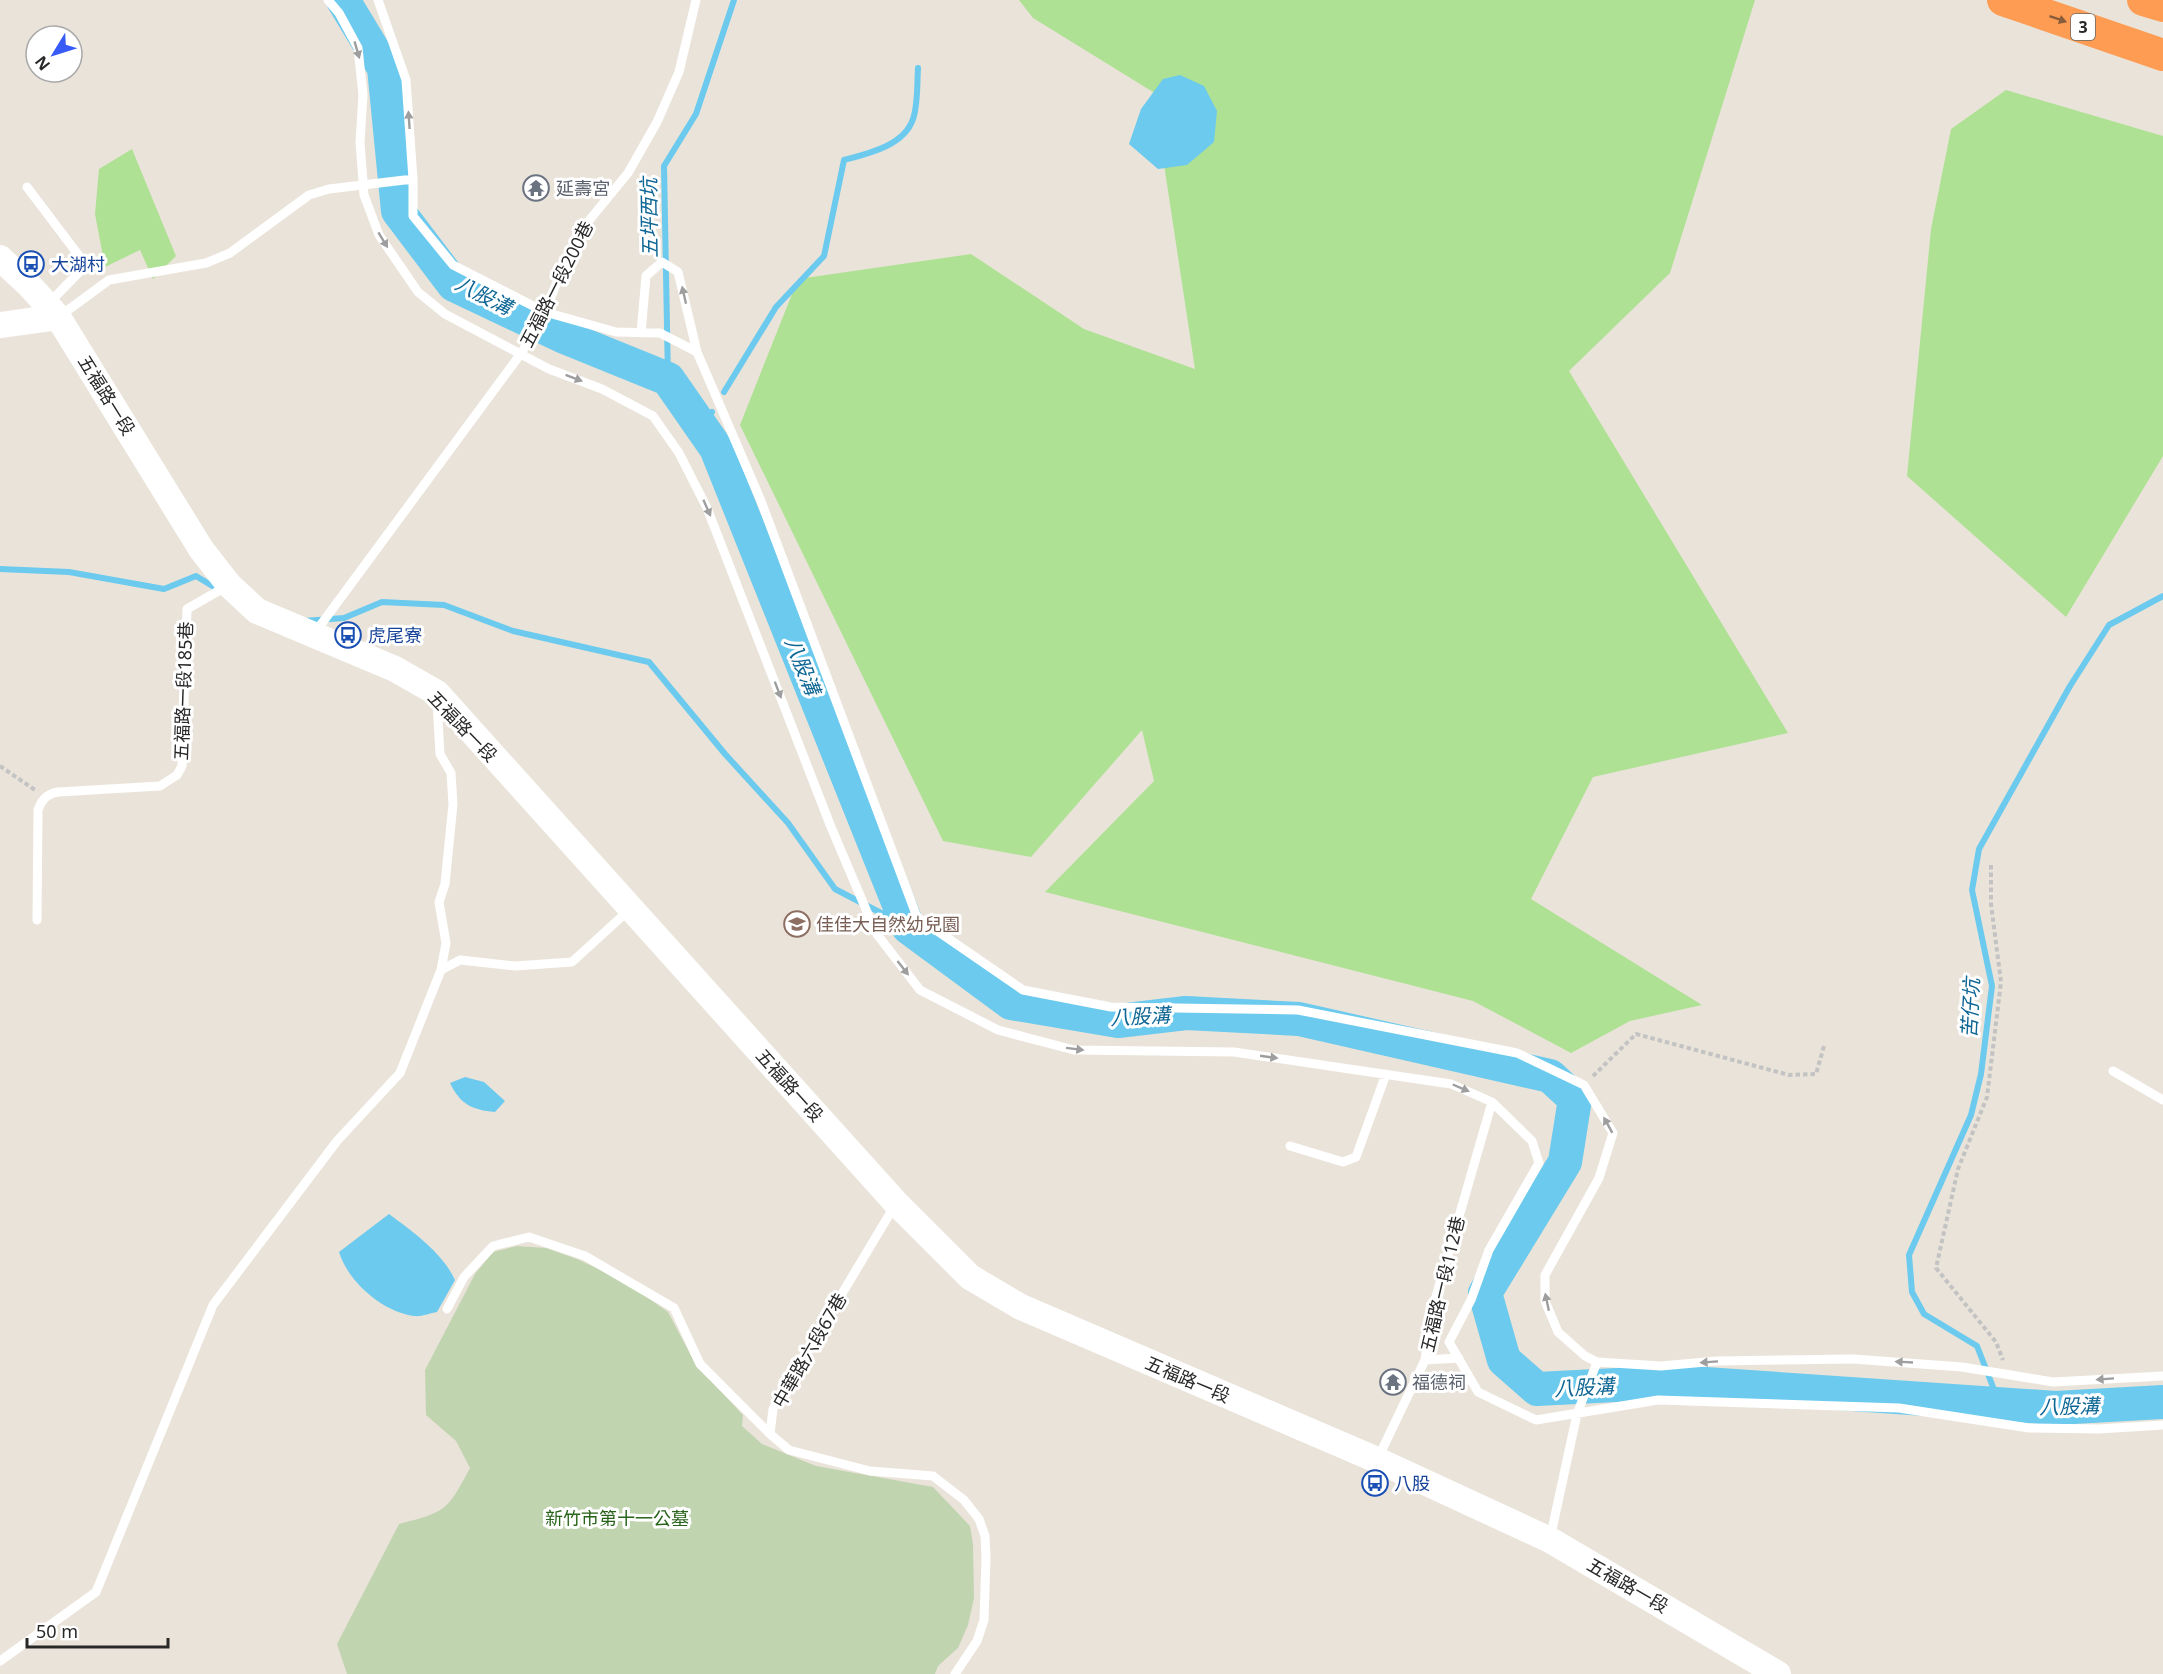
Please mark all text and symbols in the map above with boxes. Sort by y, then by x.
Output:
one-way arrow [2049,14,2067,24]
road number: 3 [2071,14,2095,40]
north arrow [24,24,84,84]
one-way arrow [353,41,362,59]
text: N [30,51,55,75]
one-way arrow [404,111,414,130]
temple icon: 延壽宮 [521,173,551,203]
water label: 五坪西坑 [635,175,663,258]
place label: 延壽宮 [556,176,610,200]
street label: 五福路一段200巷 [514,217,598,351]
one-way arrow [378,232,388,249]
bus stop icon: 大湖村 [16,249,46,279]
place label: 大湖村 [51,252,105,276]
water label: 八股溝 [451,269,520,322]
one-way arrow [678,286,688,304]
street label: 五福路一段 [73,350,141,440]
one-way arrow [565,374,583,384]
one-way arrow [702,500,712,518]
bus stop icon: 虎尾寮 [333,620,363,650]
street label: 五福路一段185巷 [169,621,197,761]
place label: 虎尾寮 [368,623,422,647]
water label: 八股溝 [779,633,828,702]
one-way arrow [773,681,783,699]
street label: 五福路一段 [423,685,503,767]
school or university icon: 佳佳大自然幼兒園 [782,909,812,939]
place label: 佳佳大自然幼兒園 [816,912,960,936]
one-way arrow [896,960,908,975]
water label: 苦仔坑 [1955,974,1985,1039]
water label: 八股溝 [1109,1001,1174,1031]
street label: 五福路一段 [751,1044,829,1126]
one-way arrow [1065,1044,1084,1053]
one-way arrow [1260,1053,1279,1062]
one-way arrow [1453,1083,1471,1093]
one-way arrow [1603,1116,1613,1133]
street label: 五福路一段112巷 [1415,1214,1469,1354]
street label: 中華路六段67巷 [766,1288,852,1412]
one-way arrow [1542,1292,1551,1311]
street label: 五福路一段 [1142,1350,1234,1408]
one-way arrow [1700,1357,1719,1367]
one-way arrow [1895,1357,1914,1366]
temple icon: 福德祠 [1378,1367,1408,1397]
place label: 福德祠 [1412,1370,1466,1394]
water label: 八股溝 [1553,1372,1618,1402]
one-way arrow [2095,1375,2114,1384]
water label: 八股溝 [2039,1392,2102,1420]
bus stop icon: 八股 [1360,1468,1390,1498]
place label: 八股 [1394,1471,1430,1495]
park label: 新竹市第十一公墓 [545,1506,689,1530]
street label: 五福路一段 [1583,1552,1673,1618]
scale bar [27,1611,168,1649]
text: 50 m [36,1619,78,1643]

